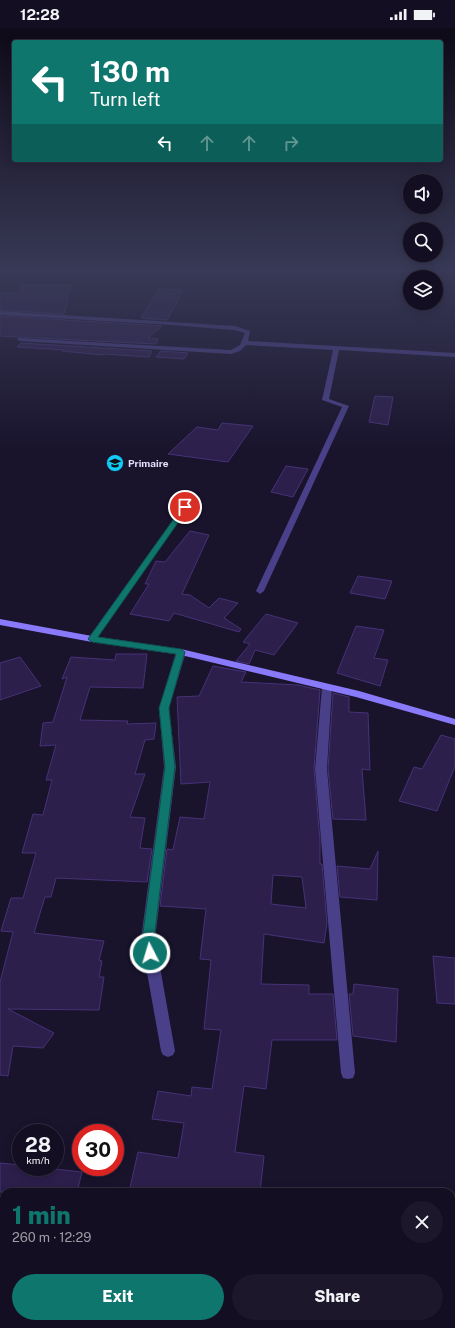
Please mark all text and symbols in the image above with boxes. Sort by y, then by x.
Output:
text: 12:28 [20,6,60,23]
text: 130 m [90,55,170,88]
icon: left [24,56,76,108]
text: Turn left [90,89,160,110]
icon: left [154,132,176,154]
icon: ahead [196,132,218,154]
icon: ahead [238,132,260,154]
icon: right [280,132,302,154]
map controls [403,174,443,310]
button: sound [403,174,443,214]
button: search [403,222,443,262]
button: layers [403,270,443,310]
school or university icon: Primaire [105,453,125,473]
place label: Primaire [128,457,169,469]
pin [168,490,202,524]
icon: arrive [174,496,196,518]
position arrow [129,932,171,974]
speed limit sign: 30 [72,1124,124,1176]
text: 28 [25,1133,51,1157]
text: km/h [26,1154,50,1166]
text: 1 min [12,1201,71,1229]
button: close [401,1201,443,1243]
text: 260 m · 12:29 [12,1230,91,1245]
button: Exit [12,1274,224,1320]
button: Share [232,1274,443,1320]

